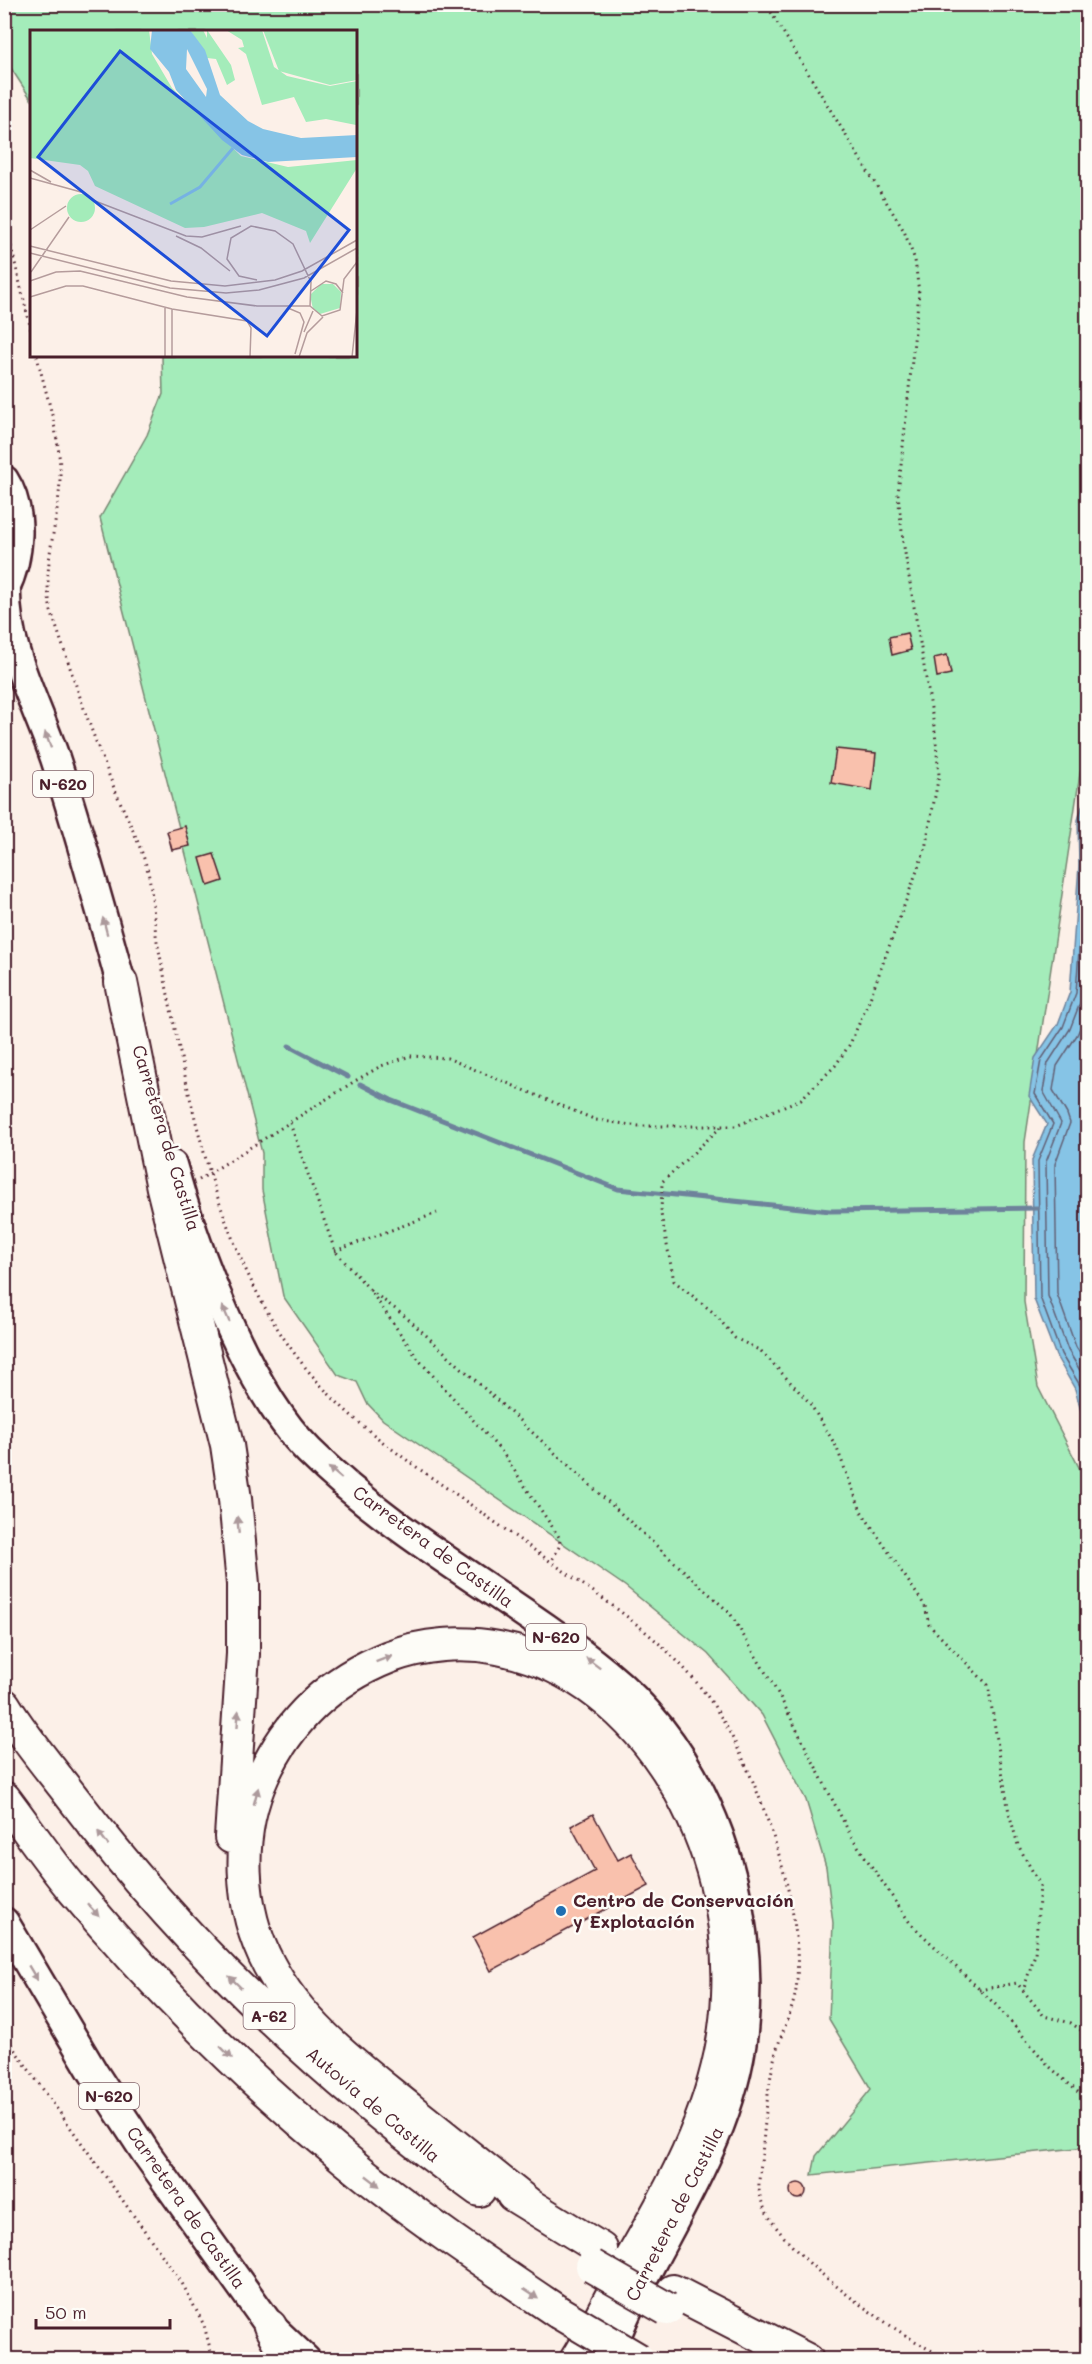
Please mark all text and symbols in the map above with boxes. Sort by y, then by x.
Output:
inset map [30,30,357,357]
one-way arrow [43,731,52,749]
road number: N-620 [33,771,93,797]
one-way arrow [100,917,110,935]
street label: Carretera de Castilla [127,1042,207,1234]
one-way arrow [221,1304,231,1322]
one-way arrow [328,1467,343,1480]
street label: Carretera de Castilla [348,1480,519,1613]
one-way arrow [233,1515,242,1534]
road number: N-620 [526,1624,586,1650]
one-way arrow [376,1654,394,1664]
one-way arrow [585,1658,600,1670]
one-way arrow [234,1710,243,1729]
one-way arrow [251,1787,261,1805]
one-way arrow [98,1831,110,1846]
place label: Centro de Conservación y Explotación [573,1888,794,1933]
one-way arrow [86,1903,100,1918]
marker: Centro de Conservación y Explotación [554,1904,568,1918]
one-way arrow [28,1965,38,1982]
one-way arrow [227,1975,242,1989]
road number: A-62 [244,2003,294,2029]
street label: Autovía de Castilla [302,2041,446,2167]
one-way arrow [219,2045,233,2059]
road number: N-620 [79,2083,139,2109]
street label: Carretera de Castilla [122,2121,252,2293]
street label: Carretera de Castilla [620,2122,729,2305]
one-way arrow [365,2174,380,2186]
one-way arrow [523,2288,539,2299]
scale bar [36,2292,170,2330]
text: 50 m [45,2300,87,2324]

